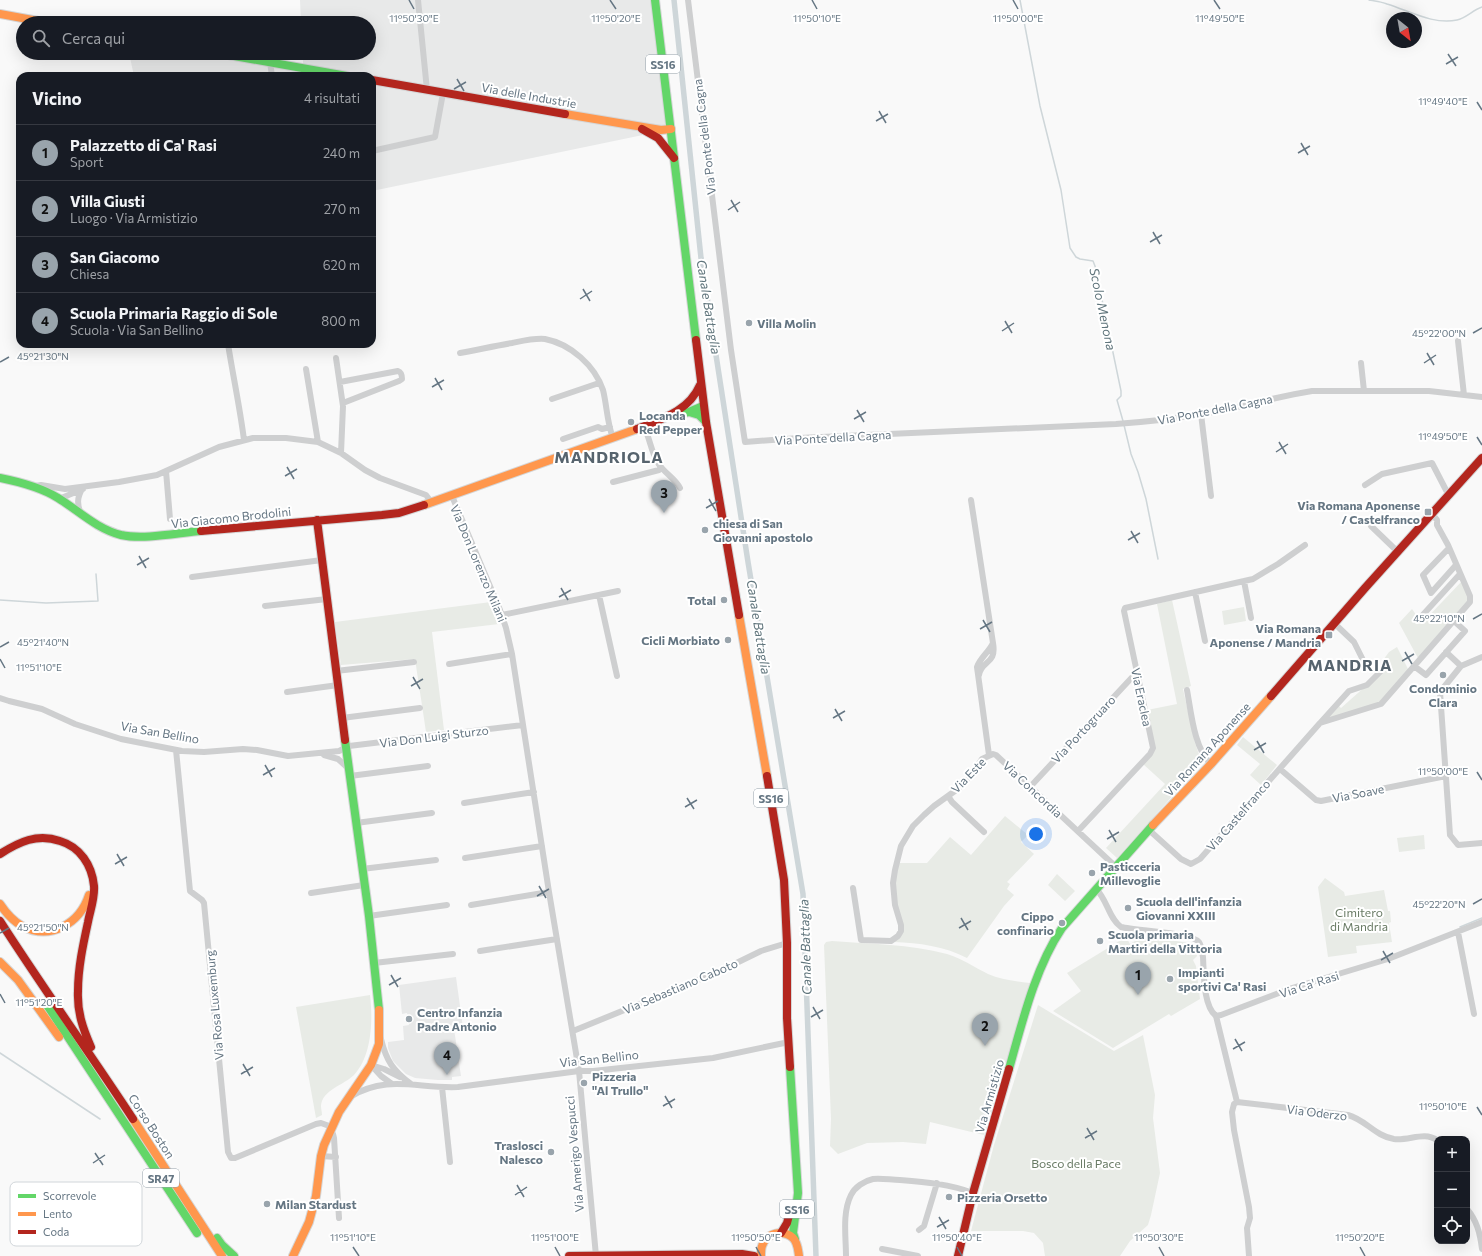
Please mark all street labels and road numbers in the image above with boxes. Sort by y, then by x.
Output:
road number: SS16 [646,55,680,73]
street label: Via Ponte della Cagna [690,78,718,196]
street label: Via delle Industrie [480,80,578,110]
street label: Via Ponte della Cagna [1156,391,1274,427]
street label: Via Ponte della Cagna [774,427,892,447]
street label: Via Don Lorenzo Milani [448,502,510,624]
street label: Via Giacomo Brodolini [170,504,292,530]
street label: Via Eraclea [1129,666,1155,728]
street label: Via Portogruaro [1048,692,1118,766]
street label: Via Romana Aponense [1161,699,1253,799]
street label: Via San Bellino [120,718,200,746]
street label: Via Don Luigi Sturzo [379,722,489,750]
street label: Via Este [948,754,988,796]
street label: Via Concordia [1000,758,1066,820]
street label: Via Castelfranco [1203,777,1273,853]
street label: Via Soave [1331,781,1385,805]
road number: SS16 [754,789,788,807]
street label: Via Rosa Luxemburg [202,949,226,1061]
street label: Via Sebastiano Caboto [620,955,740,1017]
street label: Via Ca' Rasi [1277,968,1341,1000]
street label: Via San Bellino [559,1047,639,1069]
street label: Via Armistizio [972,1057,1006,1135]
street label: Corso Boston [126,1091,178,1161]
street label: Via Amerigo Vespucci [562,1095,586,1213]
street label: Via Oderzo [1286,1101,1348,1123]
road number: SR47 [143,1169,179,1187]
road number: SS16 [780,1200,814,1218]

